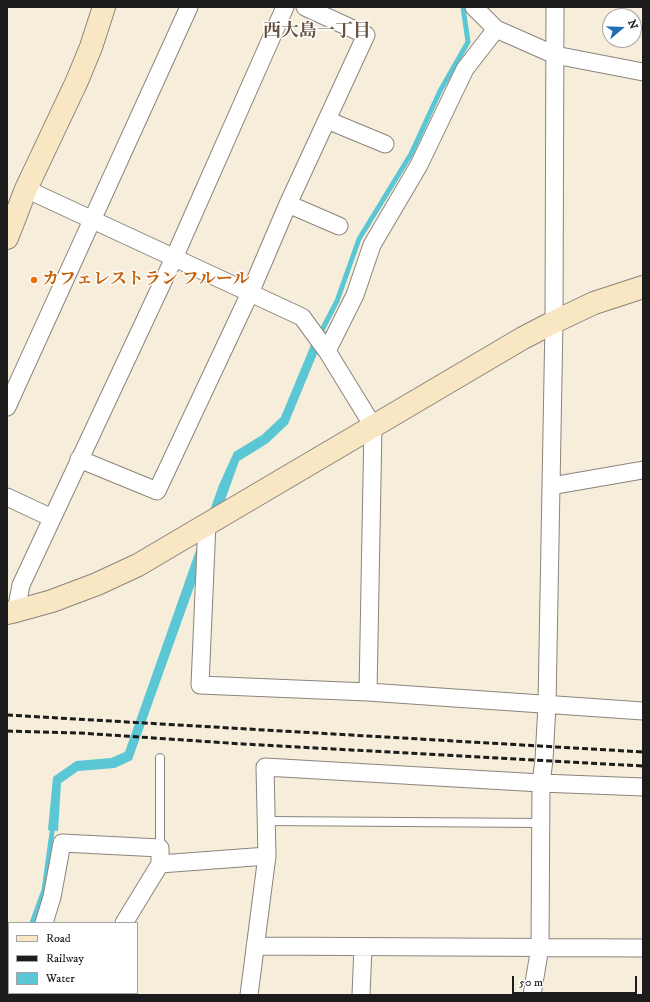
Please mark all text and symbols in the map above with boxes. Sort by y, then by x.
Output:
north arrow [602,8,642,48]
text: N [624,18,640,31]
district label: 西大島一丁目 [263,21,371,43]
place label: カフェレストラン フルール [42,270,250,290]
marker: カフェレストラン フルール [29,275,39,285]
legend [8,922,138,994]
text: Road [46,931,71,946]
text: Railway [46,951,84,966]
scale bar [514,968,639,994]
text: Water [46,971,75,986]
text: 50 m [519,975,543,990]

